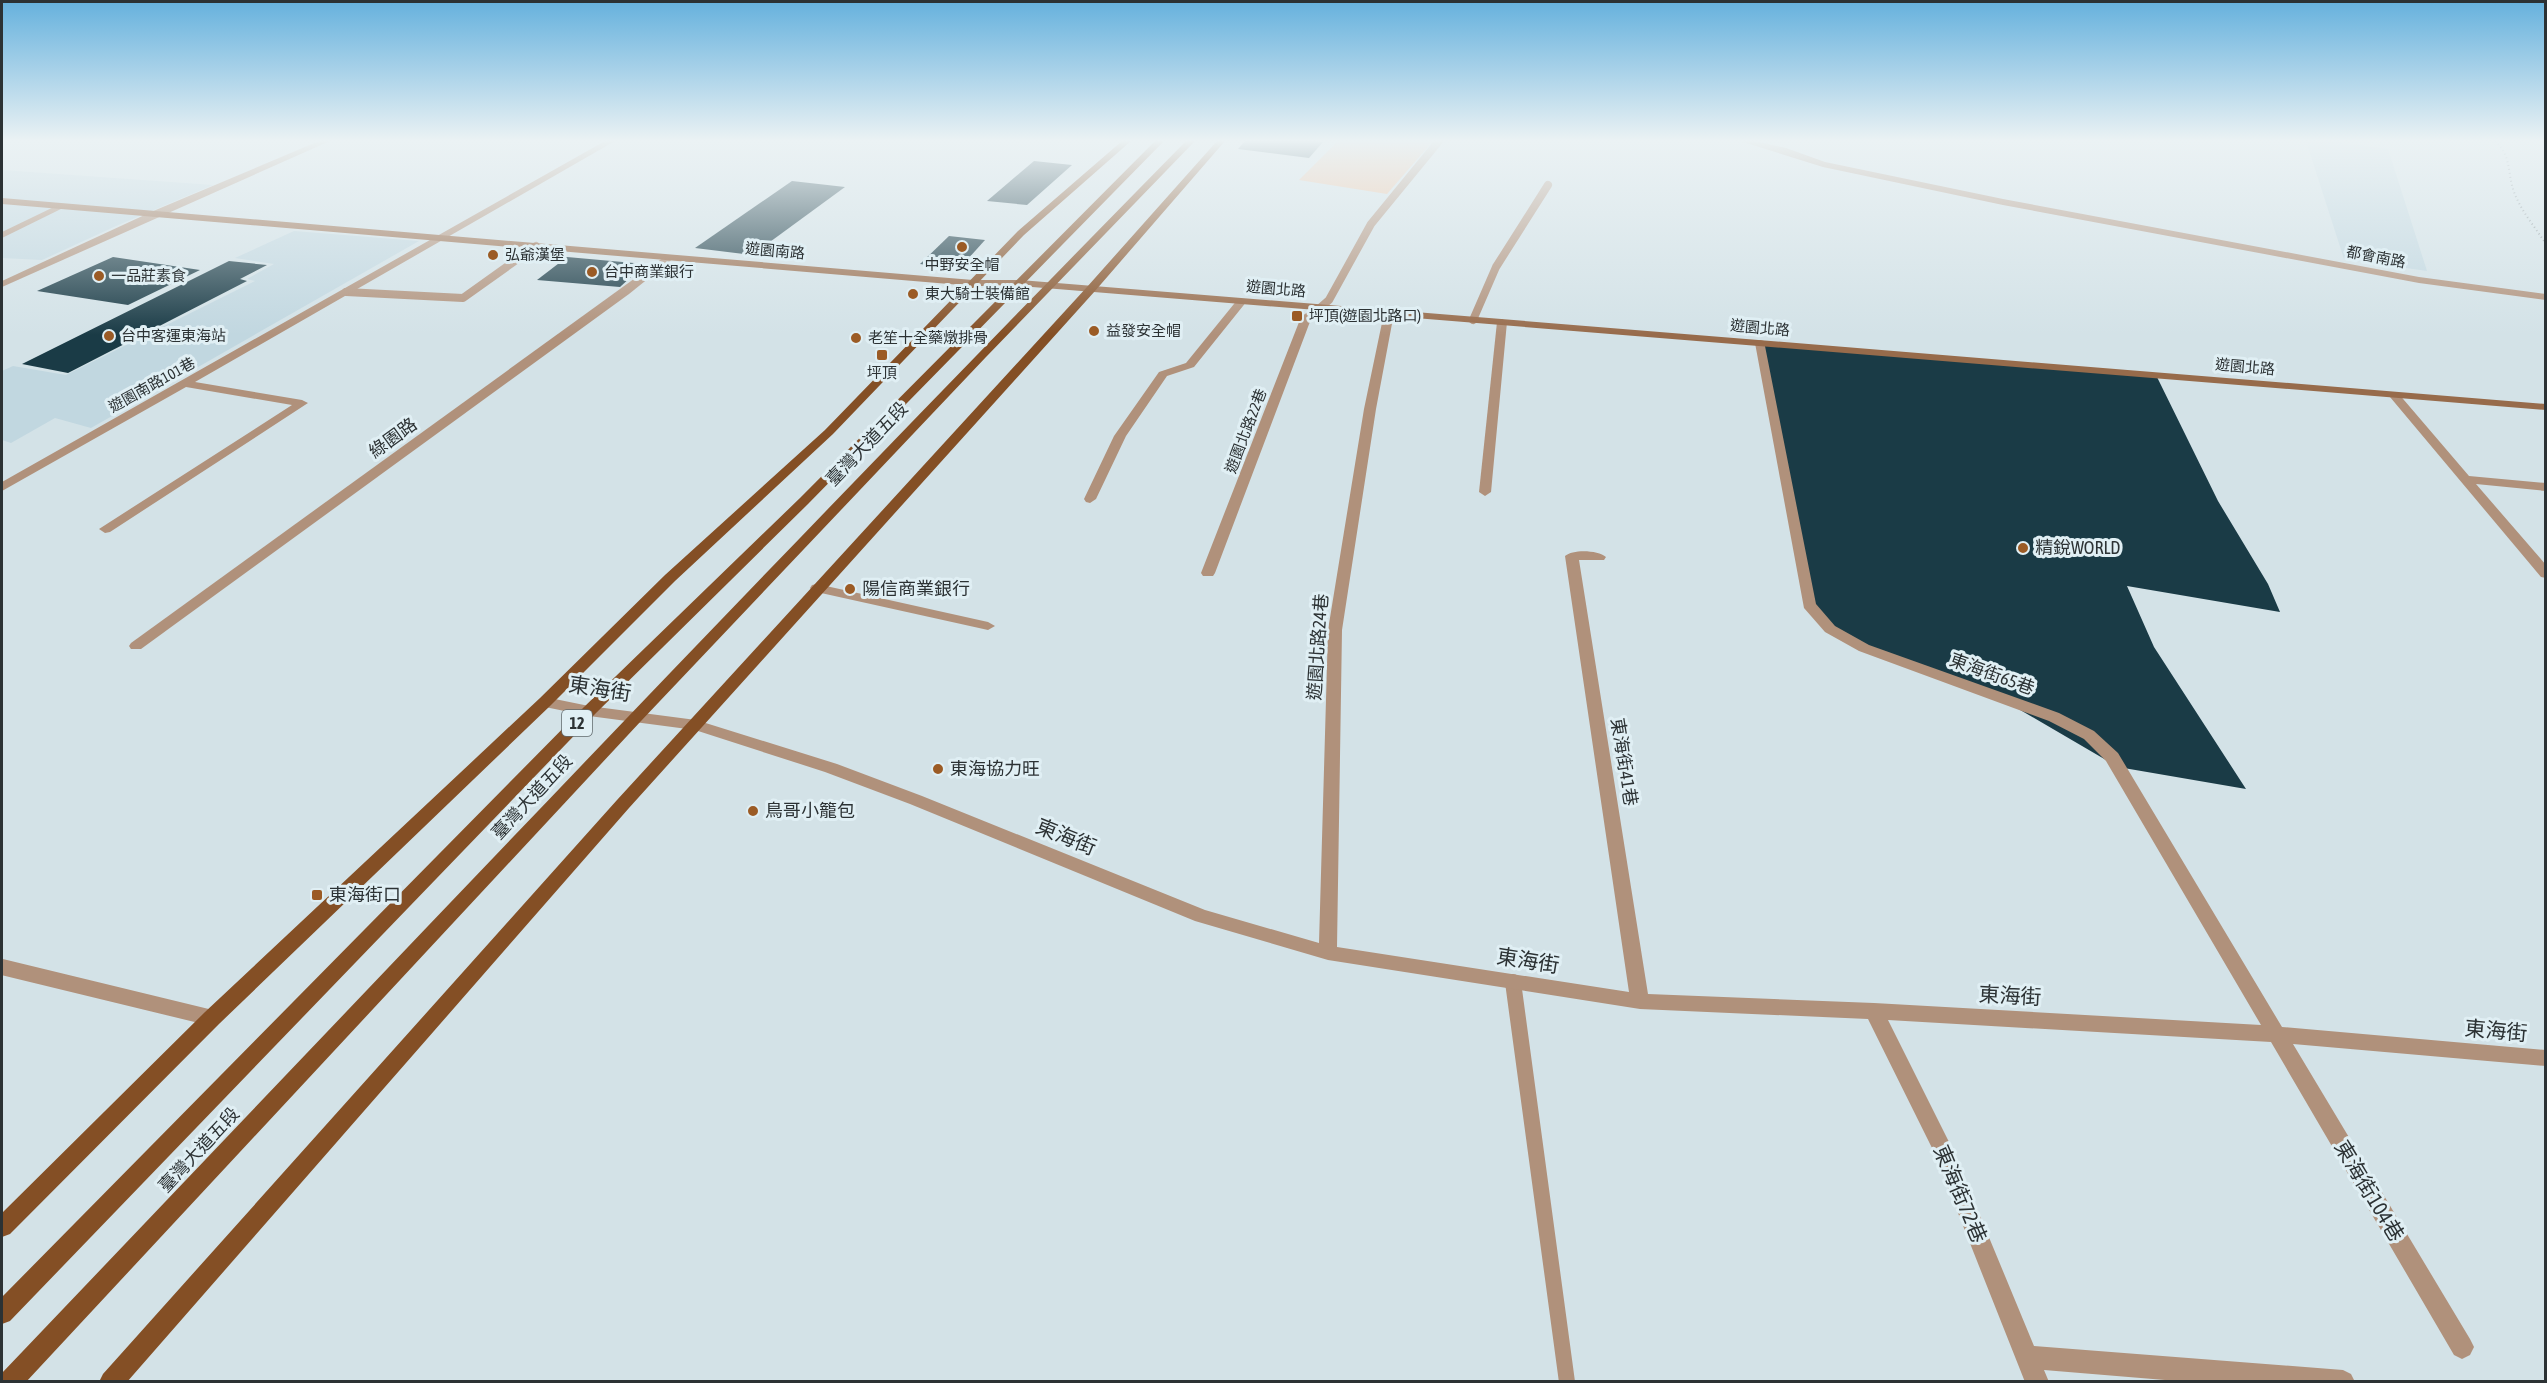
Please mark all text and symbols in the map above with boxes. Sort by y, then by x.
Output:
street label: 遊園南路 [744,239,806,262]
marker: 中野安全帽 [955,240,969,254]
street label: 都會南路 [2345,242,2407,271]
place label: 弘爺漢堡 [505,246,565,263]
marker: 弘爺漢堡 [486,248,500,262]
place label: 中野安全帽 [924,256,1000,273]
place label: 台中商業銀行 [604,263,694,280]
marker: 台中商業銀行 [585,265,599,279]
place label: 一品莊素食 [111,267,186,284]
marker: 一品莊素食 [92,269,106,283]
street label: 遊園北路 [1245,277,1307,300]
place label: 東大騎士裝備館 [925,285,1030,302]
marker: 東大騎士裝備館 [906,287,920,301]
place label: 坪頂(遊園北路口) [1309,307,1421,324]
marker: 坪頂(遊園北路口) [1290,309,1304,323]
street label: 遊園北路 [1729,316,1791,339]
place label: 益發安全帽 [1106,322,1181,339]
marker: 益發安全帽 [1087,324,1101,338]
place label: 台中客運東海站 [121,327,226,344]
marker: 台中客運東海站 [102,329,116,343]
place label: 老笙十全藥燉排骨 [868,329,988,346]
marker: 老笙十全藥燉排骨 [849,331,863,345]
marker: 坪頂 [875,348,889,362]
street label: 遊園南路101巷 [106,354,198,415]
street label: 遊園北路 [2214,355,2276,378]
place label: 坪頂 [867,364,897,381]
street label: 遊園北路22巷 [1222,386,1269,475]
street label: 臺灣大道五段 [822,398,912,490]
street label: 綠園路 [365,413,421,462]
place label: 精銳WORLD [2035,537,2120,558]
marker: 精銳WORLD [2016,541,2030,555]
place label: 陽信商業銀行 [862,578,970,599]
marker: 陽信商業銀行 [843,582,857,596]
street label: 遊園北路24巷 [1303,593,1332,701]
street label: 東海街65巷 [1947,648,2038,699]
street label: 東海街 [567,671,633,705]
road number: 12 [562,710,592,736]
street label: 東海街41巷 [1607,716,1642,807]
street label: 臺灣大道五段 [487,750,576,843]
place label: 東海協力旺 [950,758,1040,779]
marker: 東海協力旺 [931,762,945,776]
place label: 鳥哥小籠包 [765,800,855,821]
marker: 鳥哥小籠包 [746,804,760,818]
street label: 東海街 [1033,813,1100,859]
place label: 東海街口 [329,884,401,905]
marker: 東海街口 [310,888,324,902]
street label: 東海街 [1495,943,1561,977]
street label: 東海街 [1978,981,2042,1009]
street label: 東海街 [2464,1015,2529,1045]
street label: 臺灣大道五段 [154,1103,243,1196]
street label: 東海街104巷 [2330,1136,2409,1245]
street label: 東海街72巷 [1930,1141,1992,1246]

